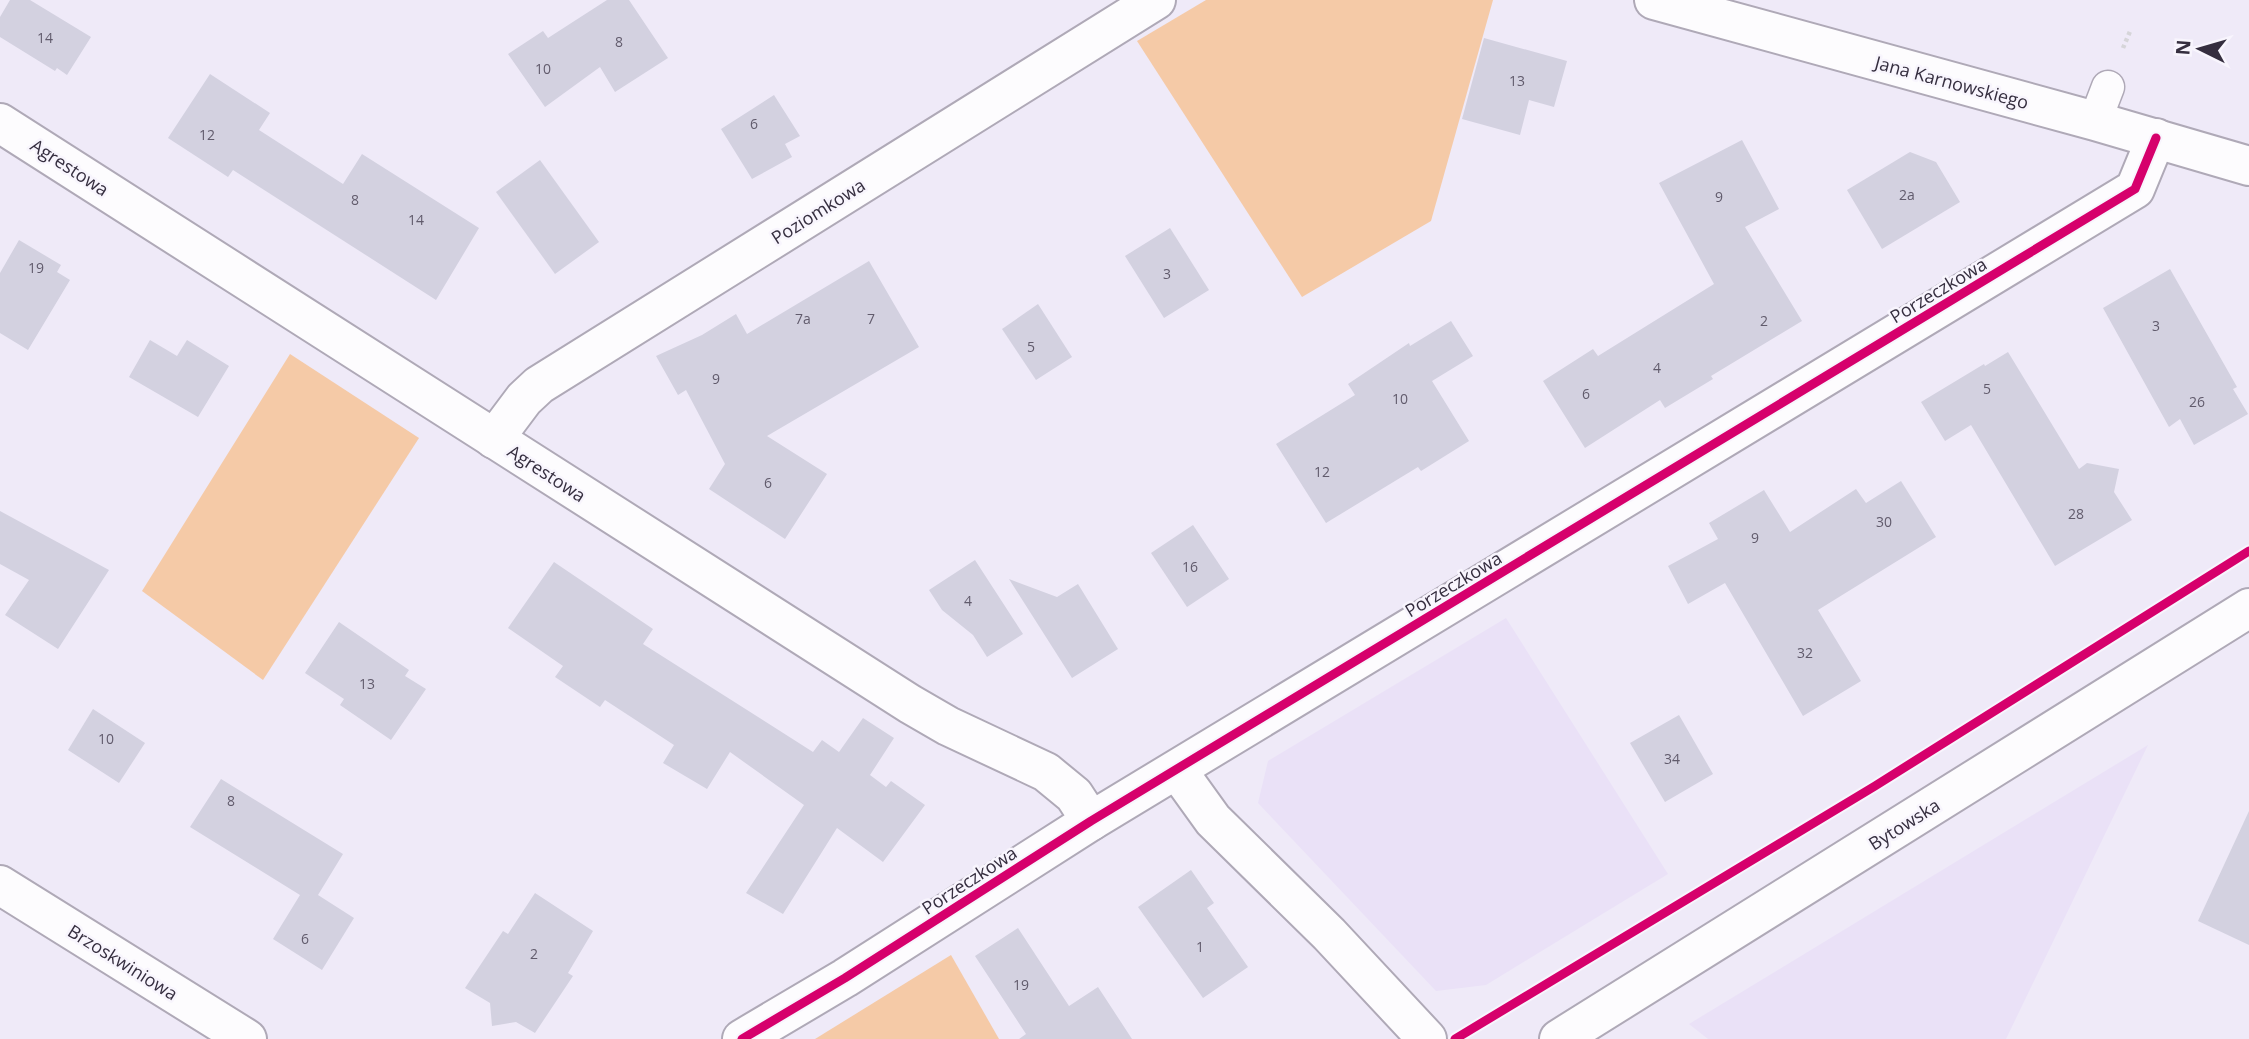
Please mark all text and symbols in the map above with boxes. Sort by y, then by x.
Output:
north arrow [2165,14,2235,84]
house number: 14 [37,28,53,47]
house number: 8 [615,32,623,51]
text: N [2169,39,2197,56]
street label: Jana Karnowskiego [1871,49,2031,114]
house number: 10 [535,59,551,78]
house number: 13 [1509,71,1525,90]
house number: 6 [750,114,758,133]
house number: 12 [199,125,215,144]
street label: Agrestowa [26,133,114,201]
street label: Poziomkowa [767,173,869,249]
house number: 2a [1899,185,1915,204]
house number: 9 [1715,187,1723,206]
house number: 8 [351,190,359,209]
house number: 14 [408,210,424,229]
street label: Porzeczkowa [1885,252,1991,328]
house number: 19 [28,258,44,277]
house number: 3 [1163,264,1171,283]
house number: 7a [795,309,811,328]
house number: 7 [867,309,875,328]
house number: 2 [1760,311,1768,330]
house number: 3 [2152,316,2160,335]
house number: 5 [1027,337,1035,356]
house number: 4 [1653,358,1661,377]
house number: 9 [712,369,720,388]
house number: 5 [1983,379,1991,398]
house number: 6 [1582,384,1590,403]
house number: 10 [1392,389,1408,408]
house number: 26 [2189,392,2205,411]
street label: Agrestowa [503,439,591,507]
house number: 12 [1314,462,1330,481]
house number: 6 [764,473,772,492]
house number: 28 [2068,504,2084,523]
house number: 30 [1876,512,1892,531]
house number: 9 [1751,528,1759,547]
street label: Porzeczkowa [1400,546,1506,622]
house number: 16 [1182,557,1198,576]
house number: 4 [964,591,972,610]
house number: 32 [1797,643,1813,662]
house number: 13 [359,674,375,693]
house number: 10 [98,729,114,748]
house number: 34 [1664,749,1680,768]
house number: 8 [227,791,235,810]
street label: Bytowska [1864,793,1944,855]
street label: Porzeczkowa [917,840,1021,920]
street label: Brzoskwiniowa [64,919,182,1005]
house number: 6 [301,929,309,948]
house number: 1 [1196,937,1204,956]
house number: 2 [530,944,538,963]
house number: 19 [1013,975,1029,994]

